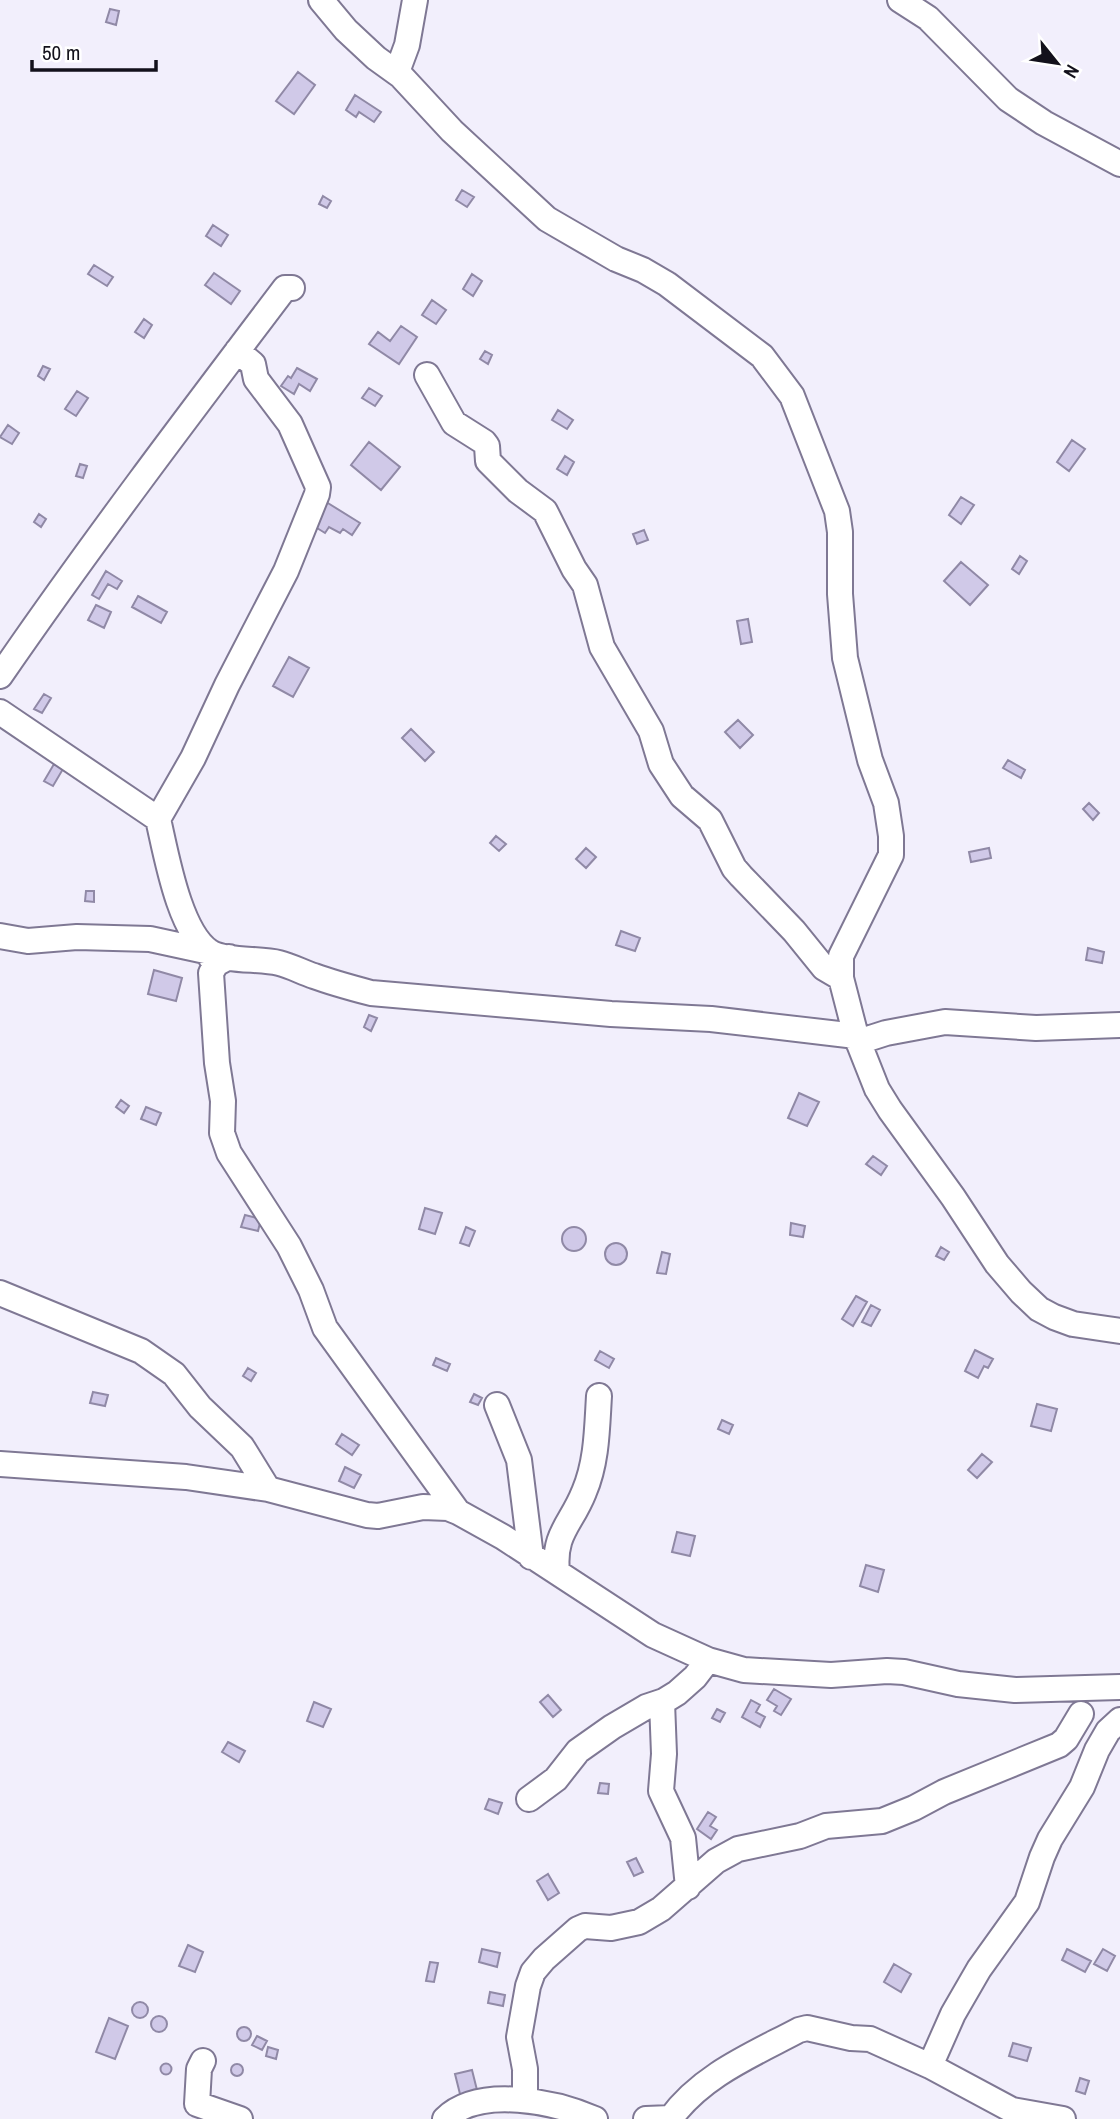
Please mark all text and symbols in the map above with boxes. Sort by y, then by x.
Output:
scale bar [32,28,156,72]
north arrow [1022,28,1092,98]
text: 50 m [42,38,80,67]
text: N [1058,60,1086,83]

